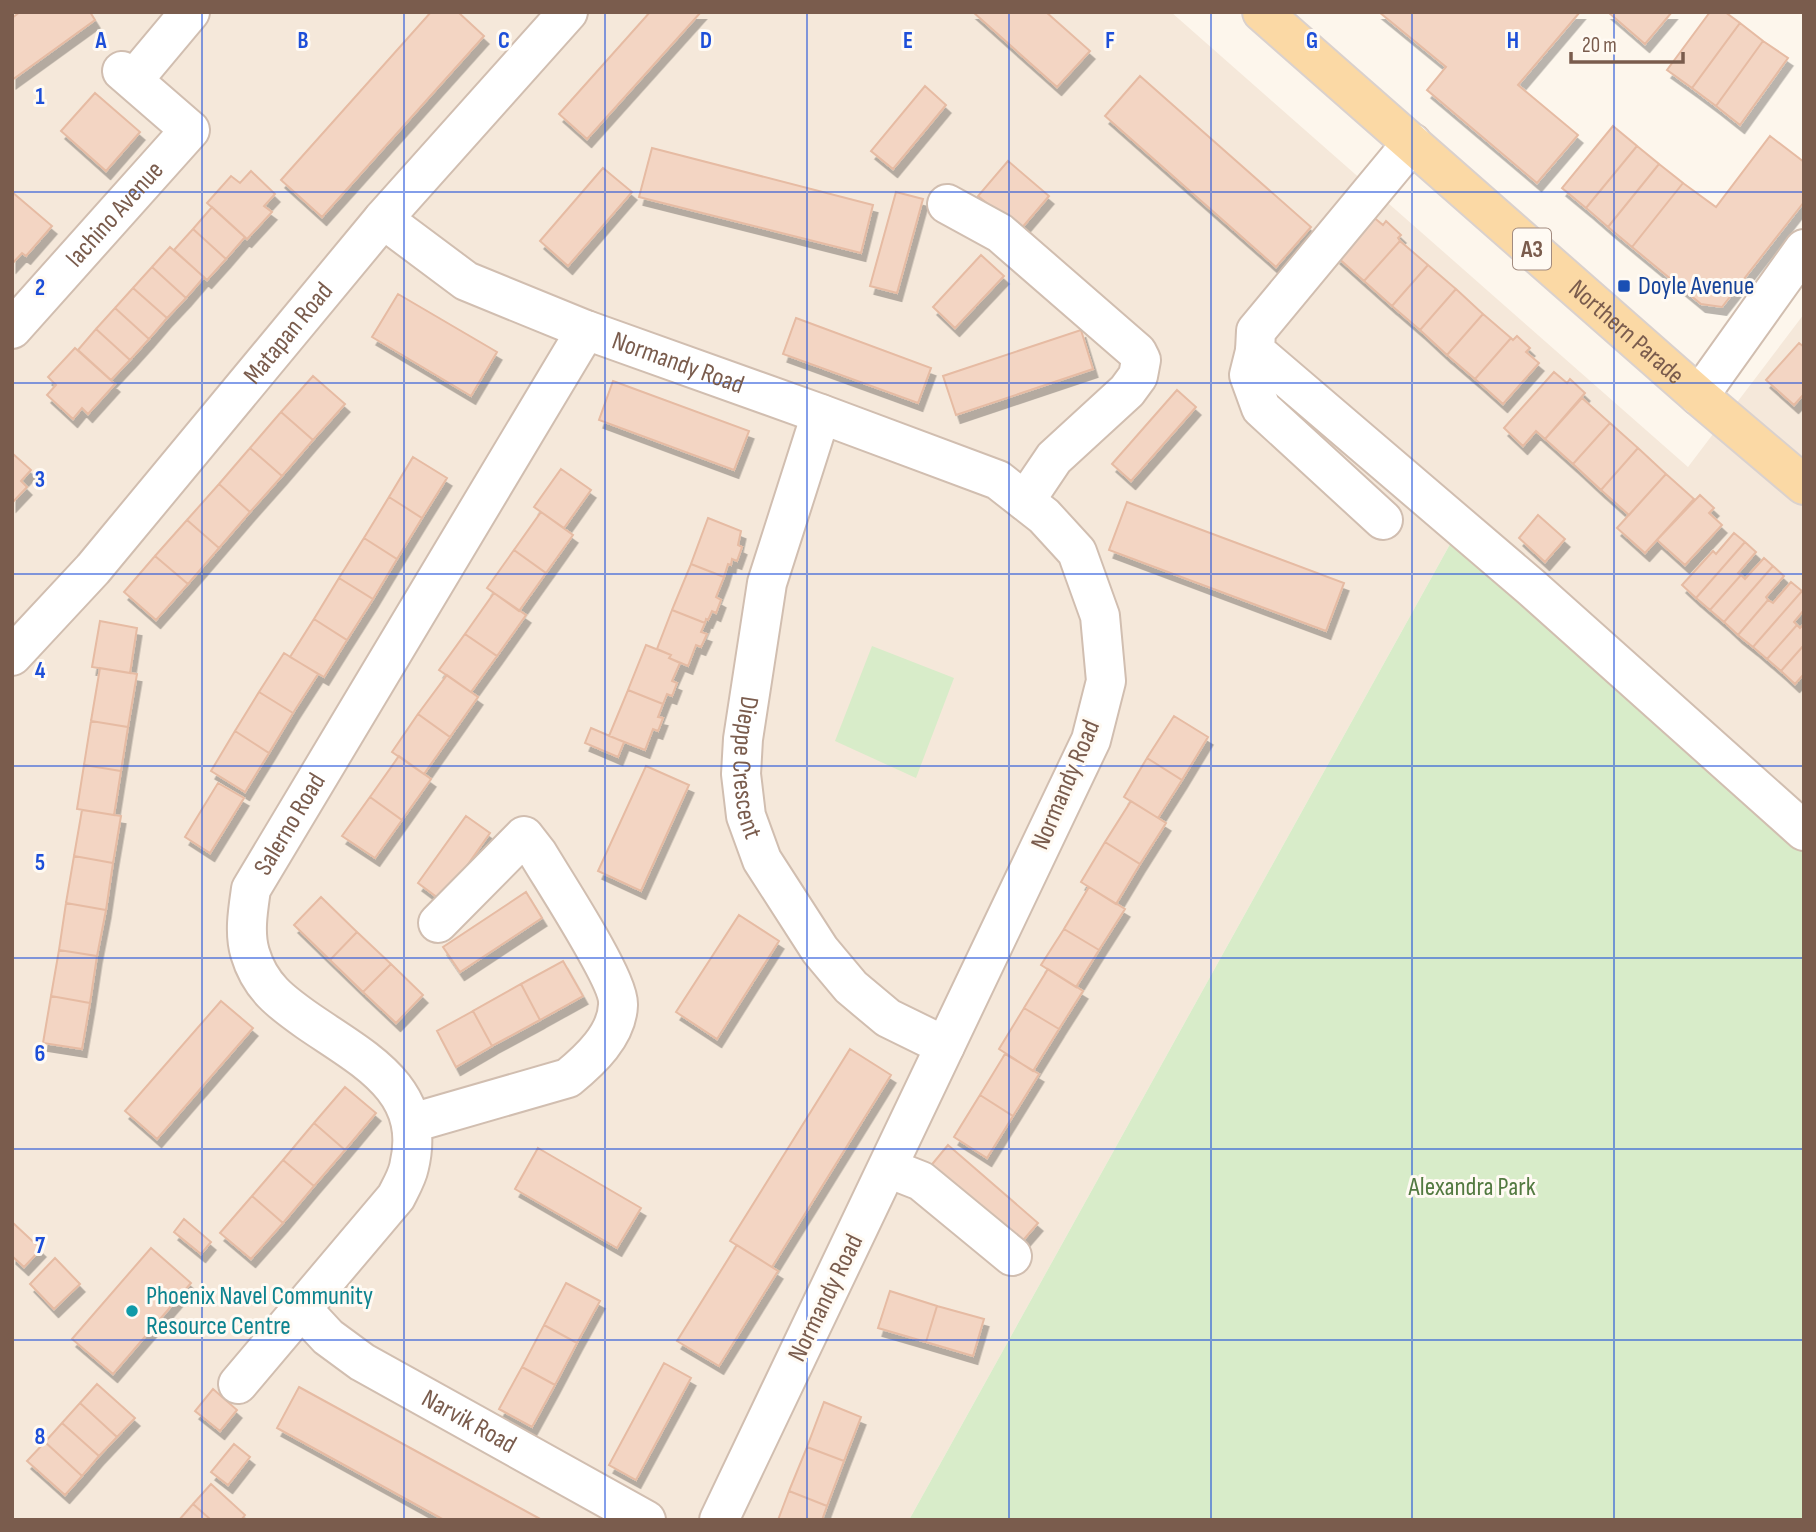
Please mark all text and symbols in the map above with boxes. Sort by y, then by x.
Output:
scale bar [1571,21,1683,65]
text: A [95,27,108,55]
text: B [298,27,309,55]
text: C [498,27,510,55]
text: D [700,27,712,55]
text: E [903,27,913,55]
text: F [1105,27,1115,55]
text: G [1306,27,1318,55]
text: H [1507,27,1519,55]
text: 20 m [1582,33,1617,58]
text: 1 [35,83,45,111]
street label: Iachino Avenue [59,155,170,274]
road number: A3 [1513,228,1551,270]
place label: Doyle Avenue [1638,271,1754,302]
street label: Northern Parade [1562,273,1690,391]
text: 2 [35,274,45,302]
street label: Matapan Road [237,276,339,390]
marker: Doyle Avenue [1616,278,1632,294]
street label: Normandy Road [608,325,748,401]
text: 3 [35,466,45,494]
text: 4 [35,657,46,685]
street label: Dieppe Crescent [725,694,769,843]
street label: Normandy Road [1025,716,1107,854]
street label: Salerno Road [247,768,332,881]
text: 5 [35,849,45,877]
text: 6 [35,1040,45,1068]
park label: Alexandra Park [1407,1172,1536,1203]
street label: Normandy Road [782,1229,870,1367]
text: 7 [35,1232,45,1260]
place label: Phoenix Navel Community Resource Centre [146,1281,373,1342]
marker: Phoenix Navel Community Resource Centre [124,1303,140,1319]
street label: Narvik Road [416,1383,522,1460]
text: 8 [35,1423,46,1451]

